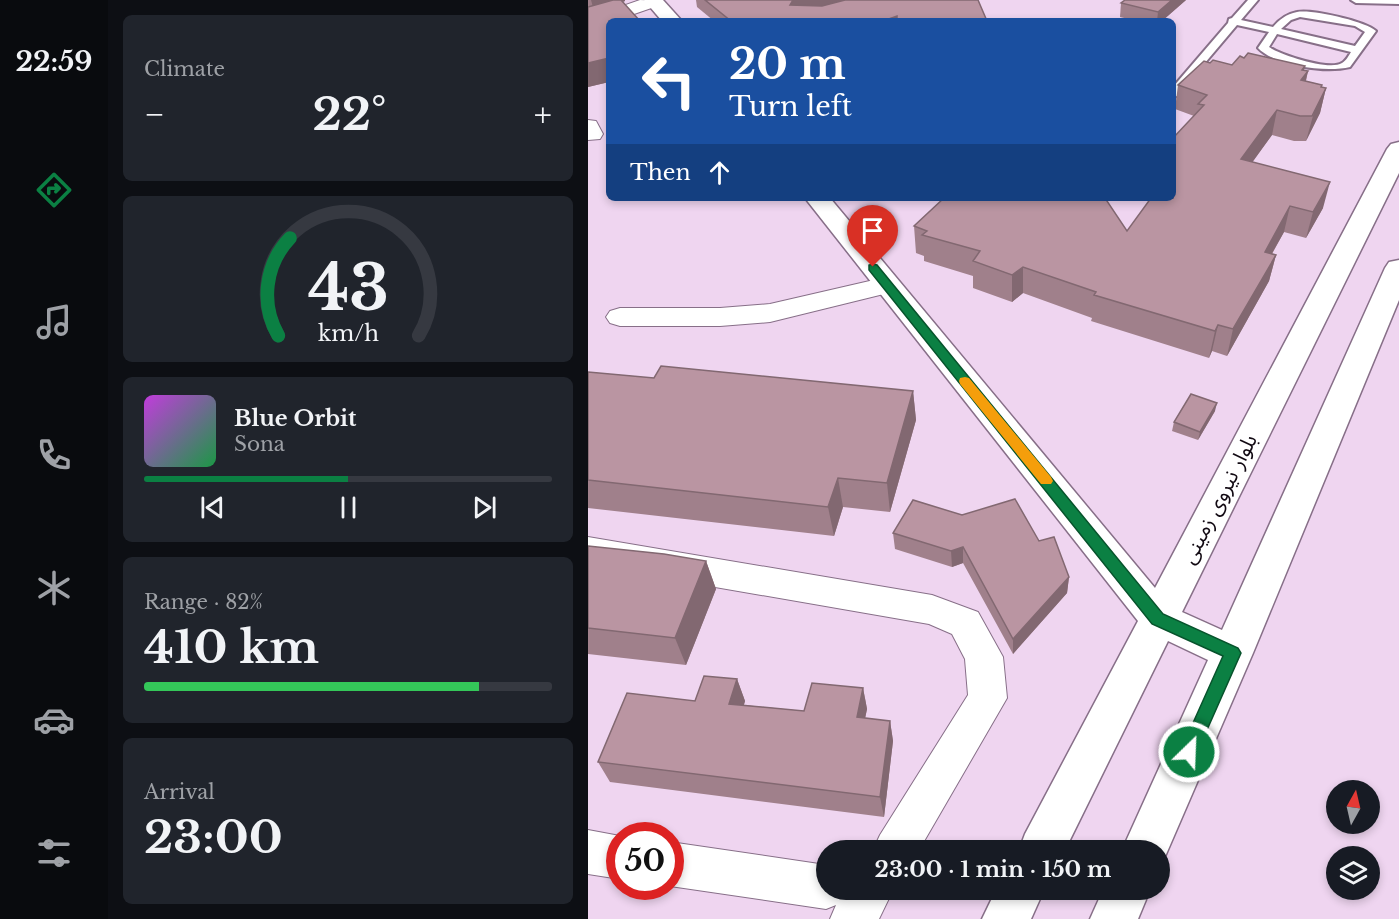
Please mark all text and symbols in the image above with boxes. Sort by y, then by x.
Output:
text: 20 m [729,38,846,90]
icon: left [630,42,708,120]
text: 22:59 [15,45,93,78]
text: Climate [144,57,225,81]
text: 22° [313,86,386,142]
text: Turn left [729,90,852,123]
text: − [144,94,165,135]
text: + [534,94,552,135]
icon: ahead [703,156,736,189]
text: Then [630,159,691,186]
icon: directions [33,169,75,211]
pin [847,205,898,267]
icon: arrive [856,214,889,247]
text: 43 [307,249,389,327]
icon: music [33,301,75,343]
text: km/h [318,320,379,347]
text: Blue Orbit [234,405,356,432]
street label: بلوار نیروی زمینی [1175,430,1263,568]
text: Sona [234,432,285,456]
icon: phone [33,434,75,476]
icon: previous [196,491,229,524]
icon: pause [332,491,365,524]
icon: next [468,491,501,524]
icon: climate [33,567,75,609]
text: Range · 82% [144,590,263,614]
text: 410 km [144,619,319,675]
icon: car [33,699,75,741]
position arrow [1157,720,1221,784]
text: Arrival [144,780,215,804]
north arrow [1326,780,1380,834]
map controls [1326,780,1380,900]
text: 23:00 [144,809,283,865]
speed limit sign: 50 [606,822,684,900]
icon: filters [33,832,75,874]
button: layers [1326,846,1380,900]
text: 23:00 · 1 min · 150 m [875,856,1111,883]

